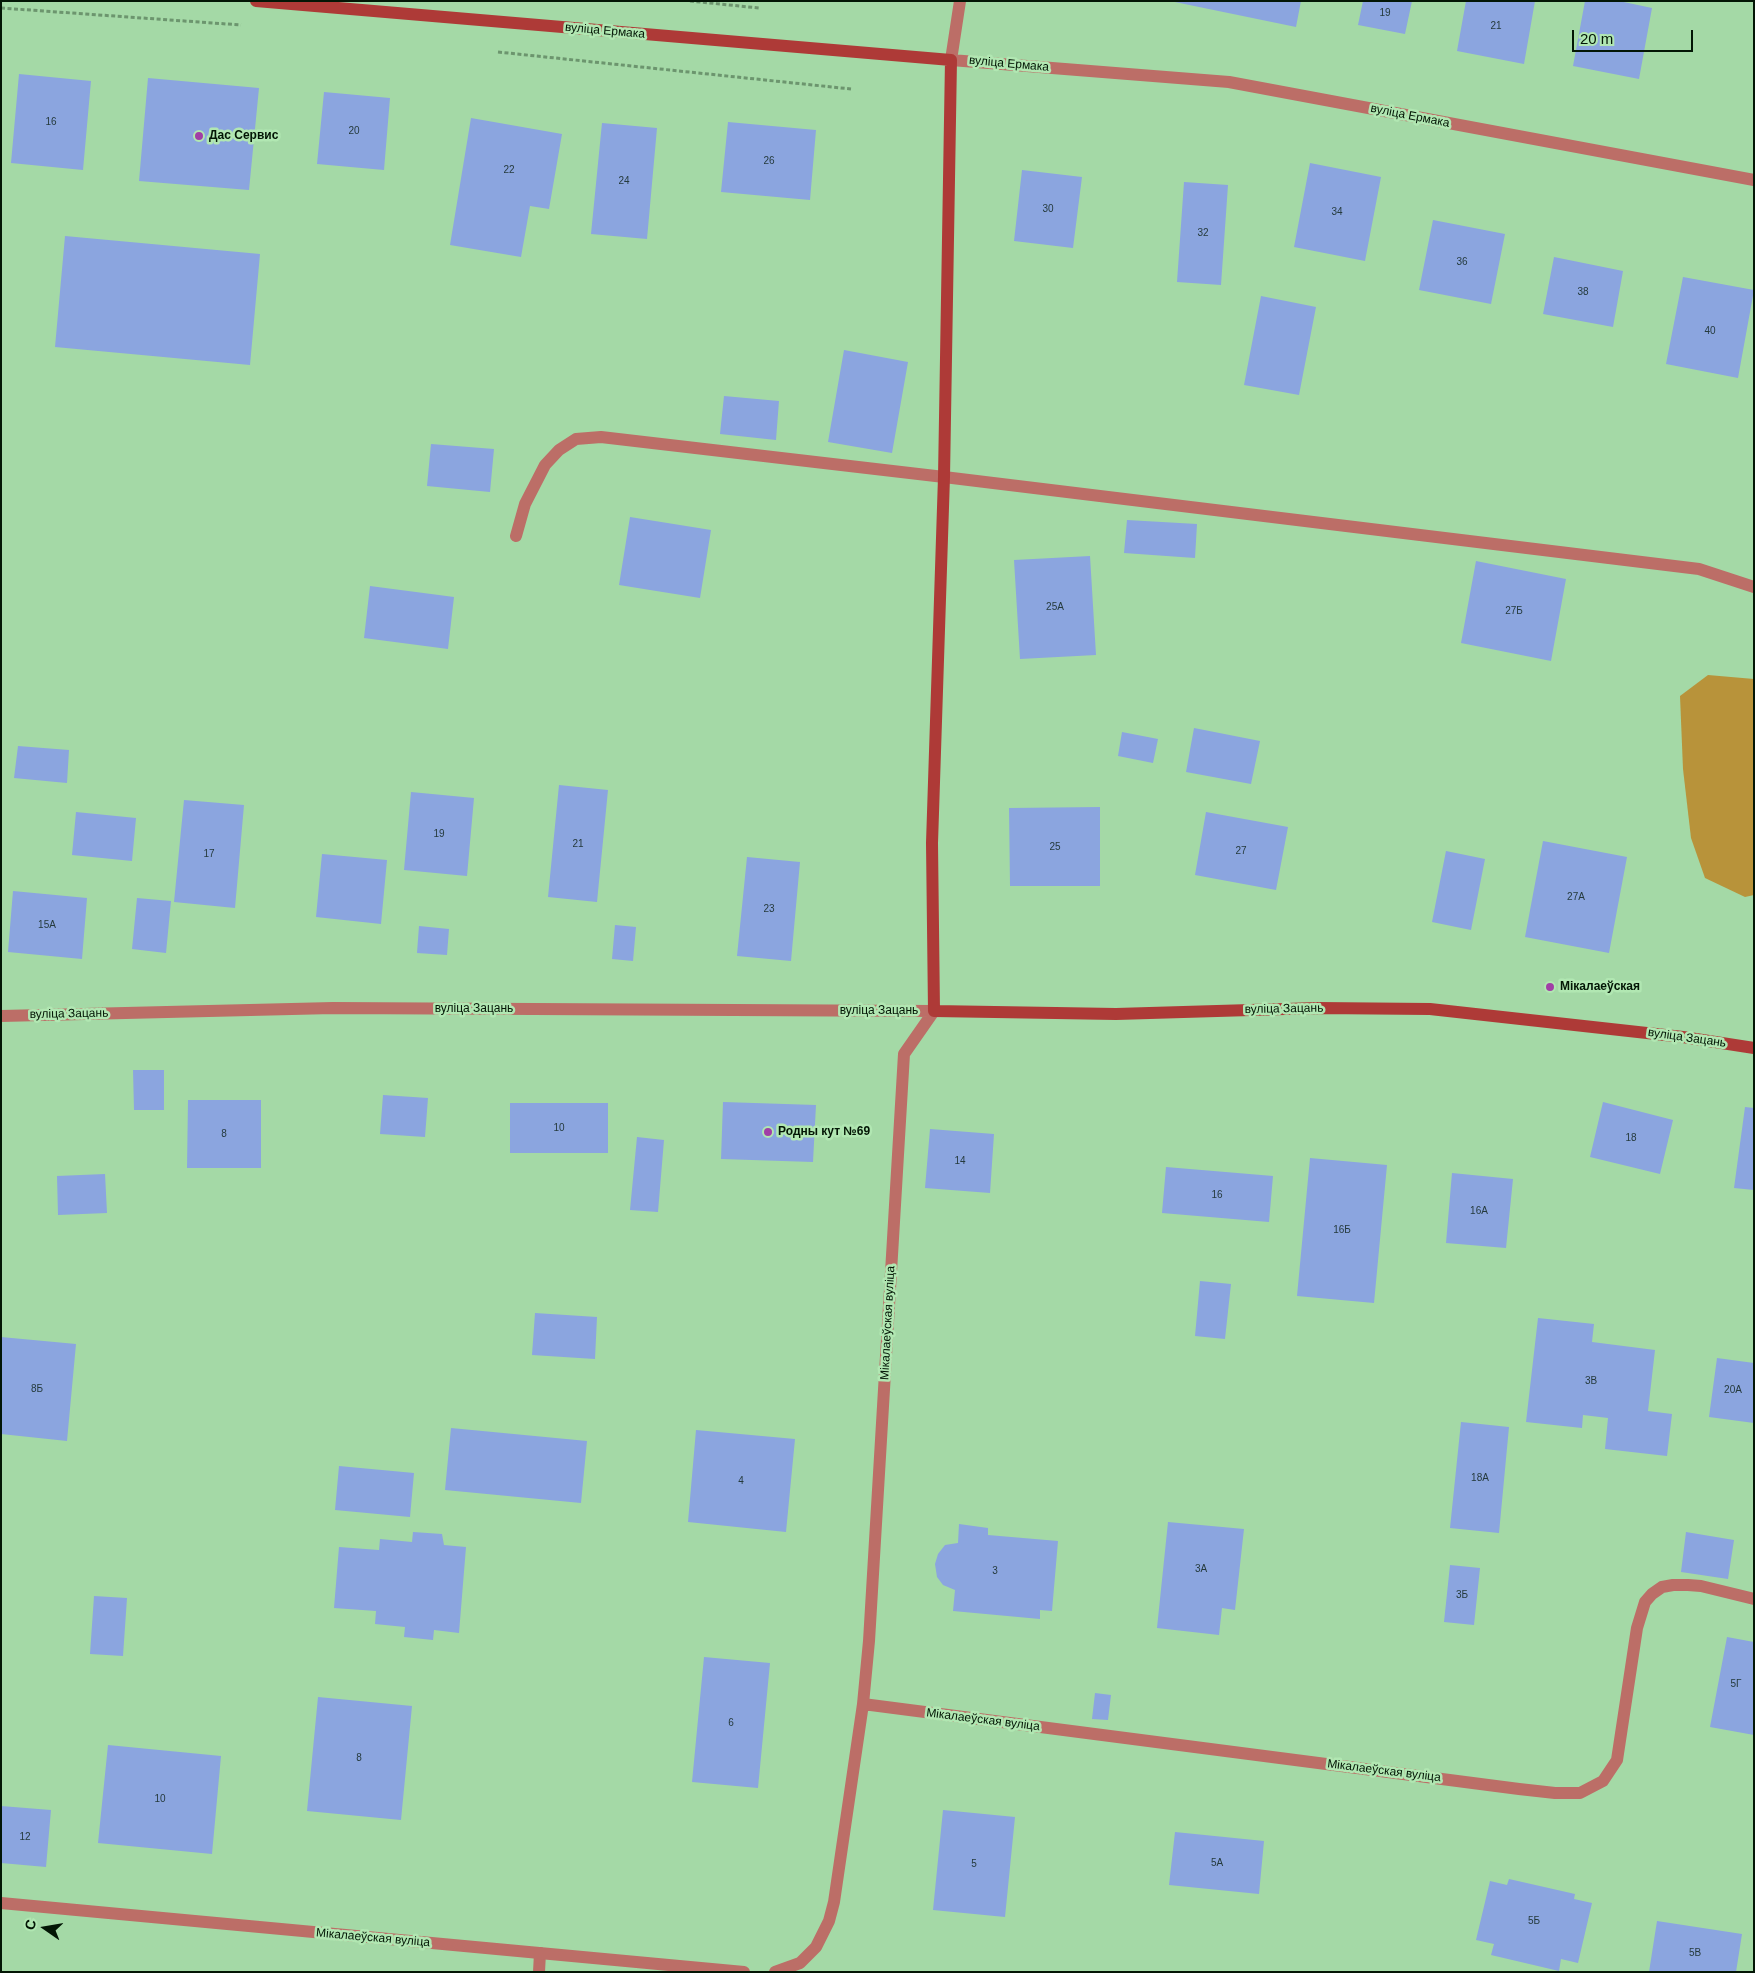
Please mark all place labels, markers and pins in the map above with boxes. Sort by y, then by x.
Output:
place label: Дас Сервис [209,129,278,143]
marker: Дас Сервис [193,130,205,142]
place label: Мікалаеўская [1560,980,1640,994]
marker: Мікалаеўская [1544,981,1556,993]
place label: Родны кут №69 [778,1125,870,1139]
marker: Родны кут №69 [762,1126,774,1138]

